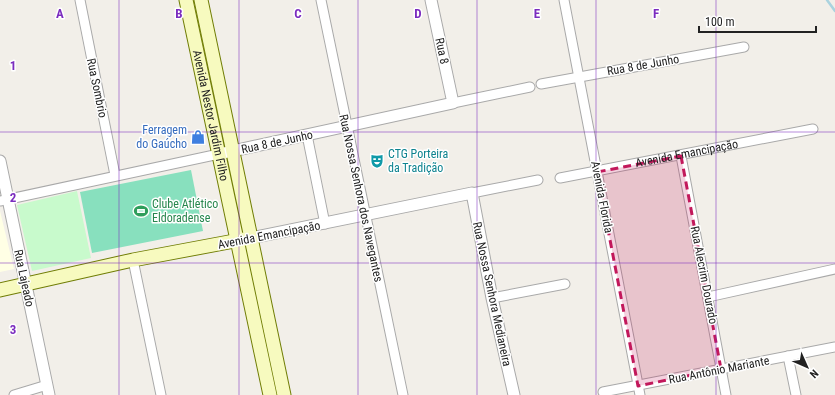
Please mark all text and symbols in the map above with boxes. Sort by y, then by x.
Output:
text: A [56,6,64,21]
text: B [175,6,183,21]
text: C [294,6,302,21]
text: D [414,6,422,21]
text: E [534,6,541,21]
text: F [653,6,659,21]
scale bar [699,8,816,34]
text: 100 m [705,15,735,29]
street label: Rua 8 [432,37,452,66]
street label: Avenida Nestor Jardim Filho [190,49,231,182]
street label: Rua 8 de Junho [606,52,680,78]
street label: Rua Sombrio [84,57,110,119]
text: 1 [10,58,16,73]
street label: Rua Nossa Senhora dos Navegantes [336,113,386,283]
place label: Ferragem do Gaúcho [136,123,187,151]
street label: Rua 8 de Junho [240,128,314,156]
shop icon: Ferragem do Gaúcho [190,129,206,145]
street label: Avenida Emancipação [634,137,739,170]
place label: CTG Porteira da Tradição [388,147,448,175]
theatre icon: CTG Porteira da Tradição [369,153,385,169]
street label: Avenida Florida [588,160,616,234]
text: 2 [10,190,17,205]
place label: Clube Atlético Eldoradense [152,197,218,225]
sports icon: Clube Atlético Eldoradense [133,203,149,219]
street label: Avenida Emancipação [217,218,321,252]
street label: Rua Nossa Senhora Medianeira [470,220,514,368]
street label: Rua Alecrim Dourado [688,225,720,325]
street label: Rua Lajeado [11,248,37,308]
text: 3 [10,322,16,337]
north arrow [787,347,827,387]
street label: Rua Antônio Mariante [668,353,771,387]
text: N [807,367,821,381]

